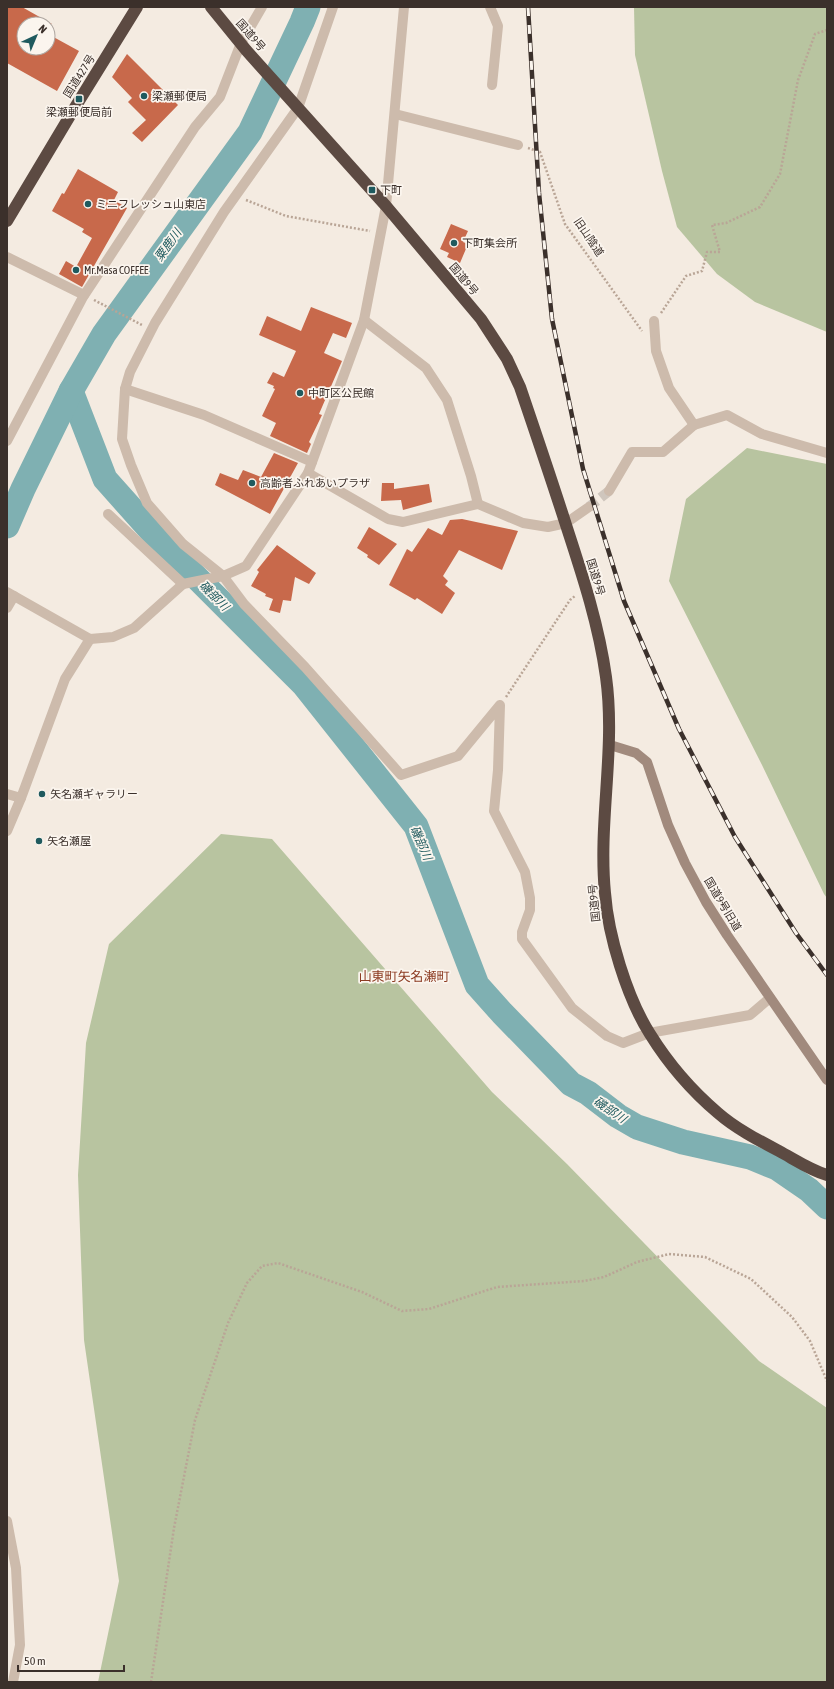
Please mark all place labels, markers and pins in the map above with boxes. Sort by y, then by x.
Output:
place label: 梁瀬郵便局 [152,90,207,102]
marker: 梁瀬郵便局 [139,91,149,101]
marker: 梁瀬郵便局前 [74,94,84,104]
place label: 梁瀬郵便局前 [46,106,112,118]
place label: 下町 [380,184,402,196]
marker: 下町 [367,185,377,195]
place label: ミニフレッシュ山東店 [96,198,206,210]
marker: ミニフレッシュ山東店 [83,199,93,209]
place label: 下町集会所 [462,237,518,249]
marker: 下町集会所 [449,238,459,248]
place label: Mr.Masa COFFEE [84,264,149,276]
marker: Mr.Masa COFFEE [71,265,81,275]
place label: 中町区公民館 [308,387,374,399]
marker: 中町区公民館 [295,388,305,398]
place label: 高齢者ふれあいプラザ [260,477,370,489]
marker: 高齢者ふれあいプラザ [247,478,257,488]
place label: 矢名瀬ギャラリー [50,788,138,800]
marker: 矢名瀬ギャラリー [37,789,47,799]
place label: 矢名瀬屋 [47,835,91,847]
marker: 矢名瀬屋 [34,836,44,846]

